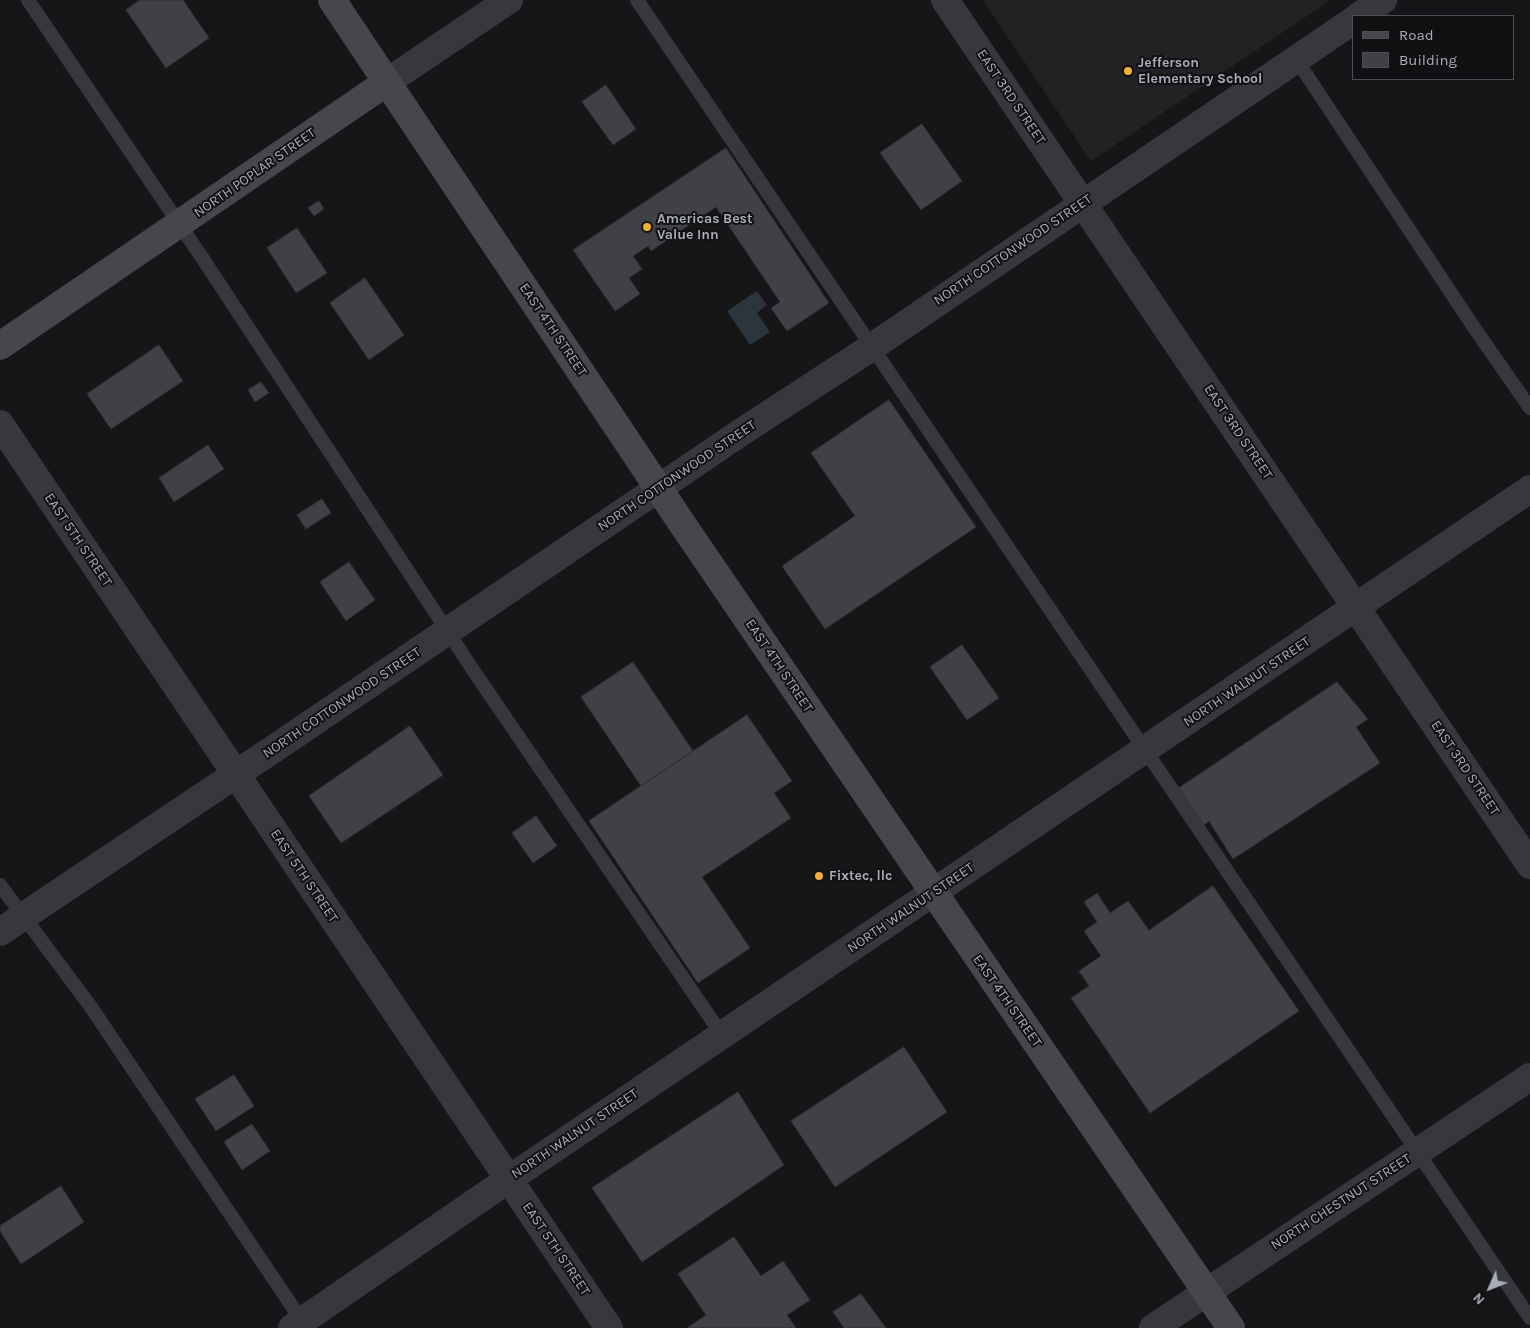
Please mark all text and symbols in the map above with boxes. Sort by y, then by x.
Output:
legend [1352,15,1515,80]
text: Road [1399,26,1434,44]
street label: EAST 3RD STREET [973,46,1049,148]
text: Building [1399,51,1457,69]
place label: Jefferson Elementary School [1138,55,1262,88]
marker: Jefferson Elementary School [1122,65,1134,77]
street label: NORTH POPLAR STREET [191,125,319,221]
street label: NORTH COTTONWOOD STREET [931,191,1095,309]
place label: Americas Best Value Inn [657,211,752,243]
marker: Americas Best Value Inn [641,221,653,233]
street label: EAST 4TH STREET [516,280,590,380]
street label: EAST 3RD STREET [1200,381,1276,483]
street label: NORTH COTTONWOOD STREET [595,417,759,535]
street label: EAST 5TH STREET [41,490,115,590]
street label: EAST 4TH STREET [742,616,816,716]
street label: NORTH WALNUT STREET [1180,633,1314,731]
street label: NORTH COTTONWOOD STREET [260,644,424,762]
street label: EAST 3RD STREET [1427,717,1503,819]
street label: EAST 5TH STREET [267,826,341,926]
street label: NORTH WALNUT STREET [844,859,978,957]
place label: Fixtec, llc [829,868,892,884]
marker: Fixtec, llc [813,870,825,882]
street label: EAST 4TH STREET [969,952,1045,1050]
street label: NORTH WALNUT STREET [508,1085,642,1183]
street label: NORTH CHESTNUT STREET [1268,1150,1414,1254]
street label: EAST 5TH STREET [519,1199,593,1299]
north arrow [1465,1263,1515,1313]
text: N [1469,1289,1488,1308]

